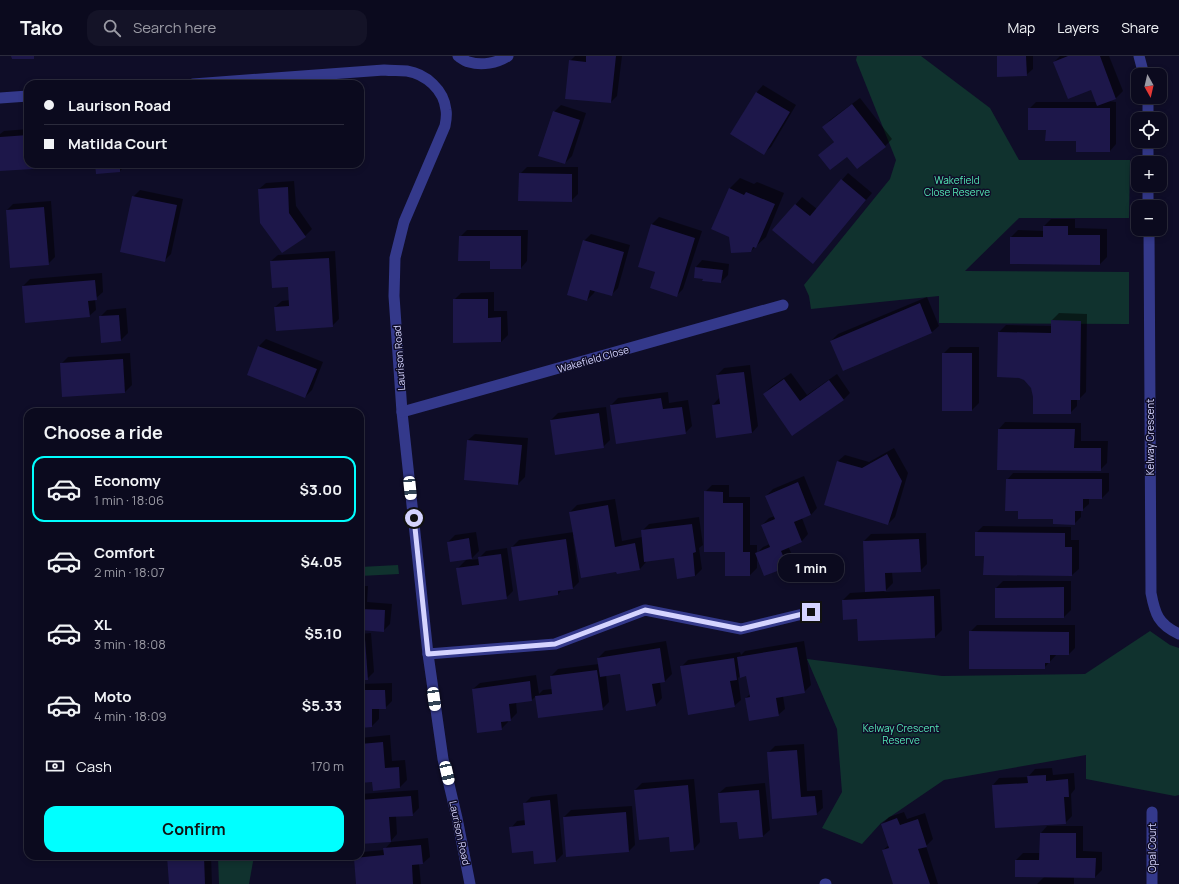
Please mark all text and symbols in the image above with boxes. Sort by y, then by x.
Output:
search box [87,10,367,46]
text: Tako [20,15,63,41]
icon: search [101,17,123,39]
text: Search here [133,17,216,38]
text: Map [1007,18,1035,37]
text: Layers [1057,18,1099,37]
text: Share [1121,18,1159,37]
north arrow [1131,68,1167,104]
map controls [1131,68,1167,236]
text: Laurison Road [68,95,171,116]
button: locate [1131,112,1167,148]
text: Matilda Court [68,133,167,154]
button: + [1131,156,1167,192]
park label: Wakefield Close Reserve [924,173,990,199]
button: − [1131,200,1167,236]
street label: Laurison Road [390,325,408,391]
street label: Wakefield Close [556,342,631,376]
street label: Kelway Crescent [1143,399,1157,475]
text: Choose a ride [44,420,163,444]
text: Economy [94,470,161,491]
icon: car [46,471,82,507]
car [403,475,417,501]
text: $3.00 [300,479,342,500]
text: 1 min · 18:06 [94,491,164,509]
route start [405,509,423,527]
text: Comfort [94,542,155,563]
icon: car [46,543,82,579]
text: $4.05 [301,551,342,572]
callout: 1 min [778,554,844,582]
text: 1 min [795,559,827,577]
text: 2 min · 18:07 [94,563,165,581]
route end [802,603,820,621]
text: XL [94,614,112,635]
icon: car [46,615,82,651]
text: $5.10 [305,623,342,644]
text: 3 min · 18:08 [94,635,166,653]
text: Moto [94,686,131,707]
car [426,686,442,712]
icon: car [46,687,82,723]
text: $5.33 [302,695,342,716]
text: 4 min · 18:09 [94,707,167,725]
park label: Kelway Crescent Reserve [863,721,939,747]
icon: cash [44,755,66,777]
text: Cash [76,756,112,777]
text: 170 m [311,757,344,775]
car [438,760,456,786]
street label: Laurison Road [446,800,474,866]
button: Confirm [44,806,344,852]
street label: Opal Court [1145,823,1159,873]

